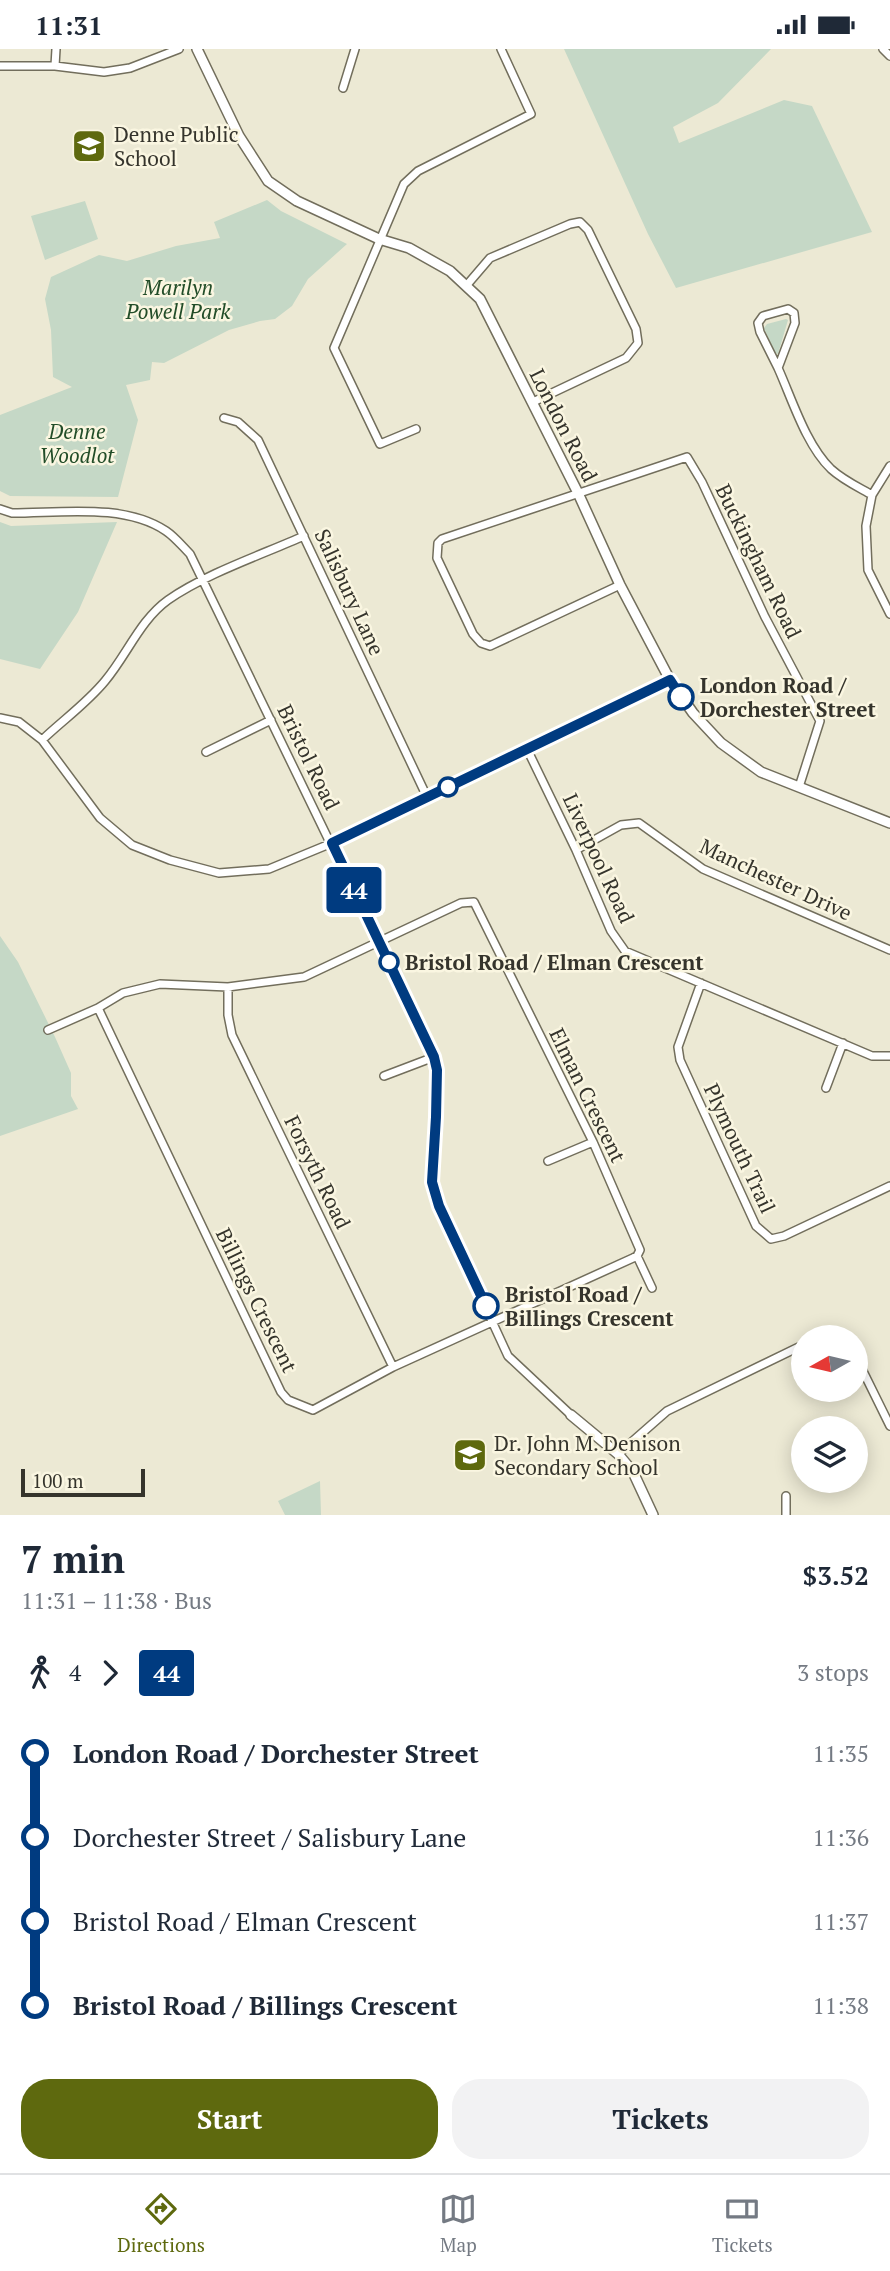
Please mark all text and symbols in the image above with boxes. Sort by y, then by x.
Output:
text: 11:31 [35,8,103,42]
place label: Denne Public School [114,120,238,172]
school or university icon: Denne Public School [70,127,108,165]
park label: Marilyn Powell Park [125,273,231,325]
street label: London Road [524,364,605,487]
park label: Denne Woodlot [40,417,115,469]
street label: Buckingham Road [709,479,809,643]
street label: Salisbury Lane [308,524,392,660]
place label: London Road / Dorchester Street [700,671,876,723]
marker: London Road / Dorchester Street [668,684,694,710]
street label: Bristol Road [271,700,347,815]
unlabelled marker [438,777,458,797]
street label: Liverpool Road [557,789,641,928]
street label: Manchester Drive [695,832,857,926]
line badge: 44 [322,867,386,913]
text: 44 [340,874,368,906]
place label: Bristol Road / Elman Crescent [405,948,704,976]
marker: Bristol Road / Elman Crescent [379,952,399,972]
street label: Elman Crescent [543,1023,633,1167]
street label: Plymouth Trail [698,1079,782,1217]
street label: Forsyth Road [278,1111,358,1234]
street label: Billings Crescent [210,1223,304,1377]
place label: Bristol Road / Billings Crescent [505,1280,674,1332]
marker: Bristol Road / Billings Crescent [473,1293,499,1319]
north arrow [791,1325,868,1402]
map controls [791,1325,868,1493]
button: layers [791,1416,868,1493]
place label: Dr. John M. Denison Secondary School [494,1429,681,1481]
school or university icon: Dr. John M. Denison Secondary School [451,1436,489,1474]
scale bar [21,1466,145,1498]
text: 100 m [32,1468,83,1493]
text: 7 min [21,1534,125,1584]
text: $3.52 [803,1558,869,1592]
text: 11:31 – 11:38 · Bus [21,1585,212,1616]
icon: walk [21,1654,59,1692]
icon: forward [91,1654,129,1692]
text: 4 [69,1657,81,1688]
text: 44 [153,1657,180,1689]
text: 3 stops [797,1657,869,1688]
text: London Road / Dorchester Street [73,1736,479,1770]
text: 11:35 [812,1738,869,1769]
text: Dorchester Street / Salisbury Lane [73,1820,466,1854]
text: 11:36 [812,1822,869,1853]
text: Bristol Road / Elman Crescent [73,1904,417,1938]
text: 11:37 [812,1906,869,1937]
text: Bristol Road / Billings Crescent [73,1988,458,2022]
text: 11:38 [812,1990,869,2021]
button: Start [21,2079,438,2159]
button: Tickets [452,2079,869,2159]
tab: Directions [117,2190,205,2257]
tab: Map [439,2190,477,2257]
tab: Tickets [712,2190,773,2257]

